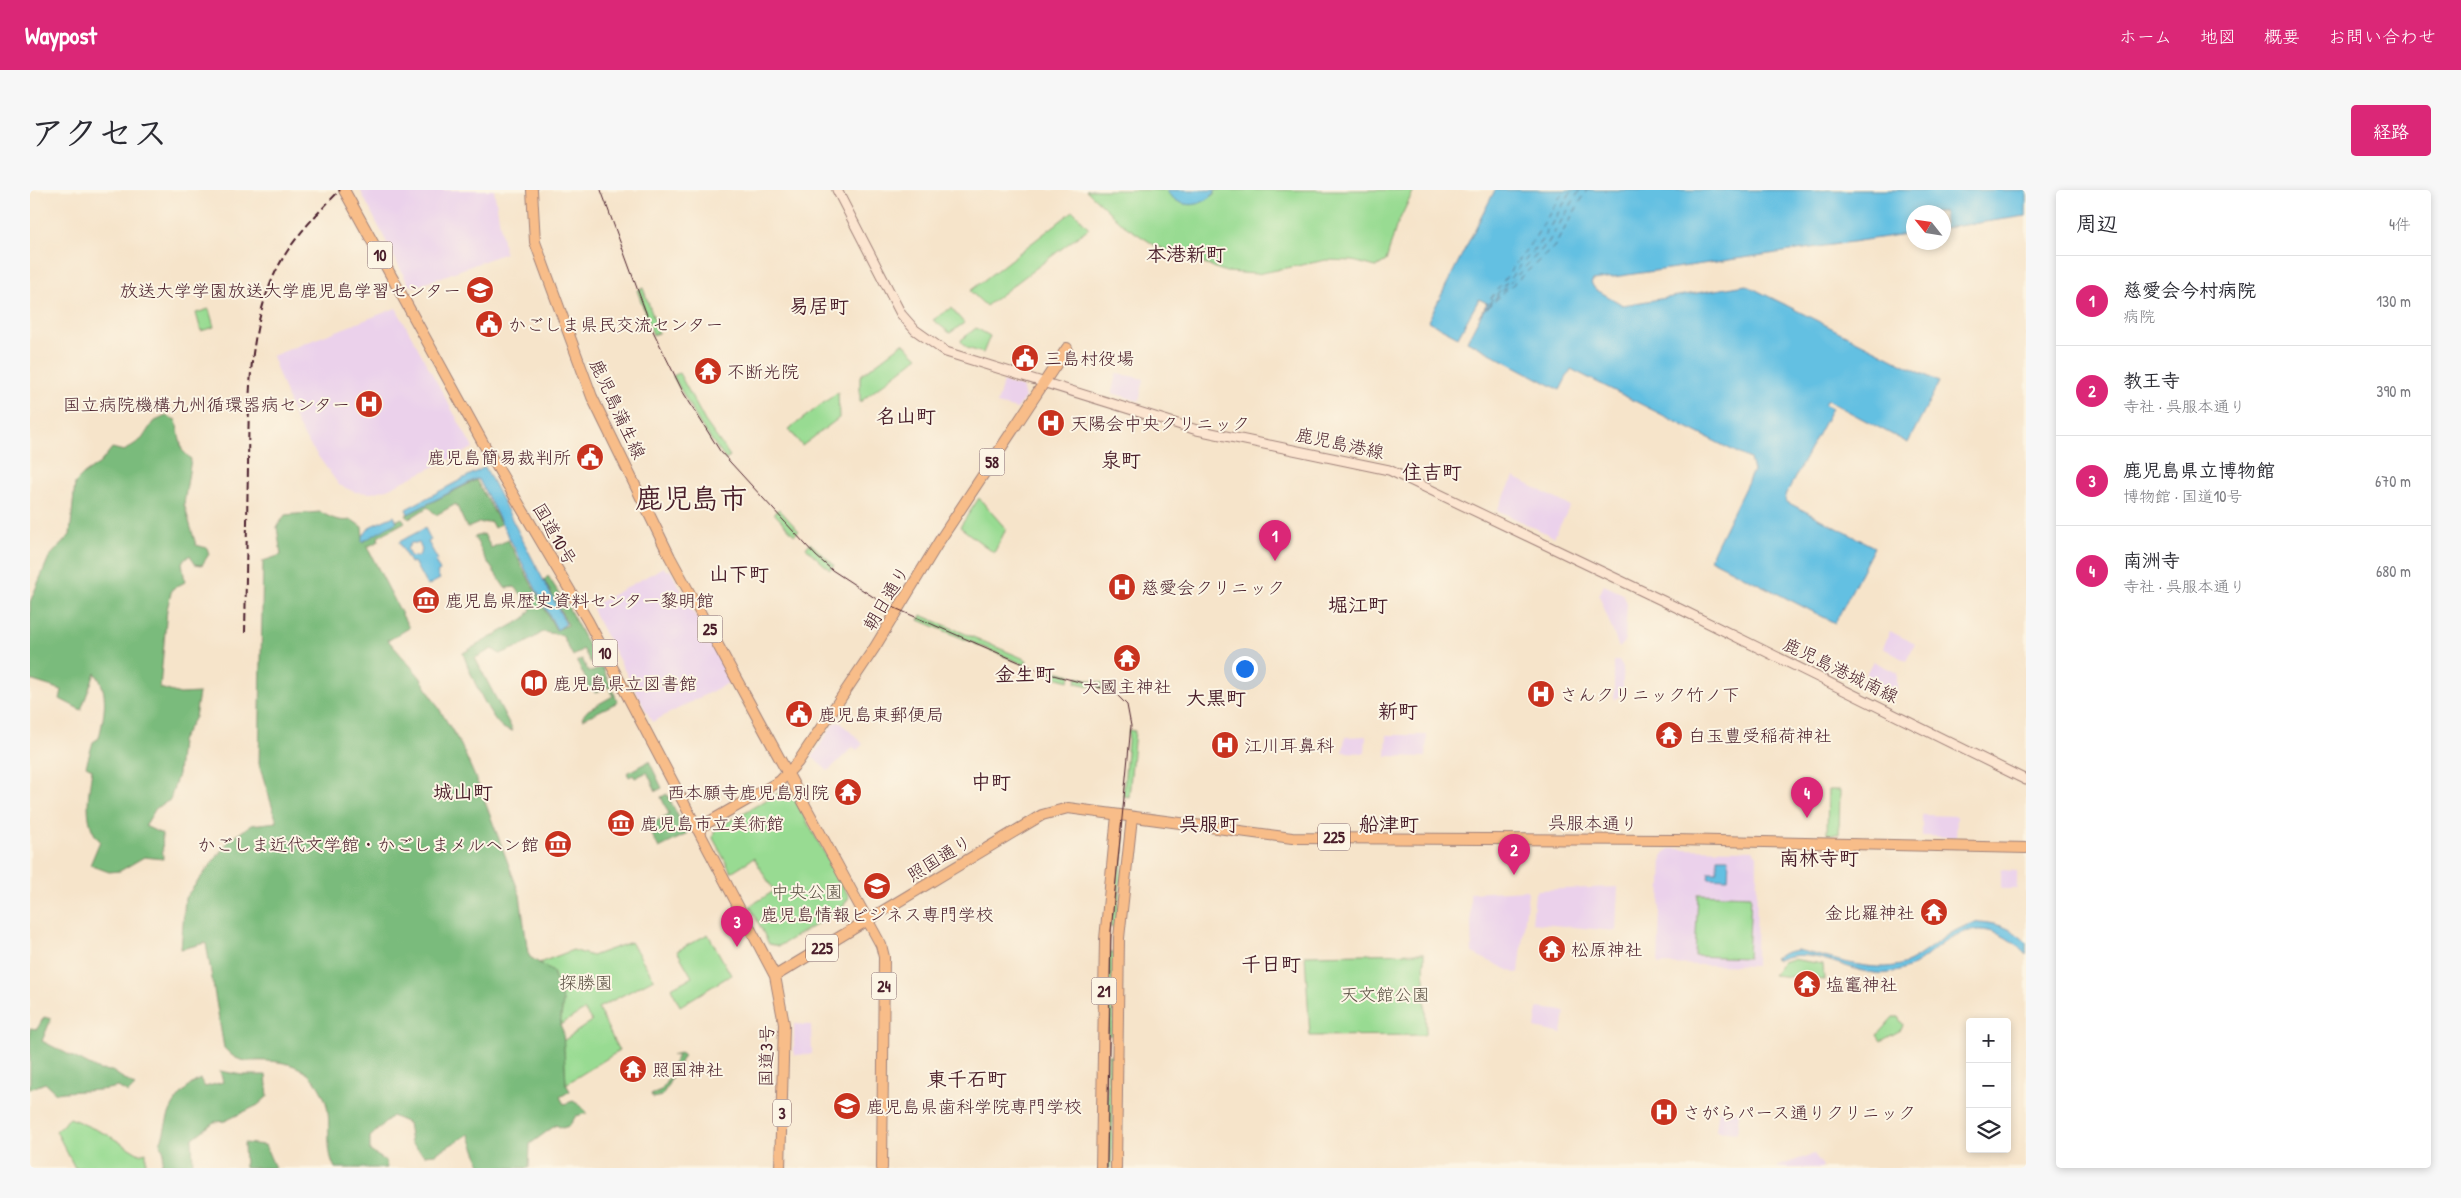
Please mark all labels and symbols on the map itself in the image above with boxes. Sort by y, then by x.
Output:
north arrow [1906,205,1951,250]
district label: 本港新町 [1146,240,1226,267]
road number: 10 [368,242,392,268]
school or university icon: 放送大学学園放送大学鹿児島学習センター [465,275,495,305]
place label: 放送大学学園放送大学鹿児島学習センター [120,278,461,303]
district label: 易居町 [789,292,849,319]
public building icon: かごしま県民交流センター [474,309,504,339]
place label: かごしま県民交流センター [508,312,723,337]
public building icon: 三島村役場 [1010,343,1040,373]
place label: 三島村役場 [1044,346,1134,371]
street label: 鹿児島蒲生線 [584,355,652,463]
temple icon: 不断光院 [693,356,723,386]
place label: 不断光院 [727,359,799,384]
hospital icon: 国立病院機構九州循環器病センター [354,389,384,419]
place label: 国立病院機構九州循環器病センター [63,392,350,417]
district label: 名山町 [876,402,936,429]
hospital icon: 天陽会中央クリニック [1036,408,1066,438]
place label: 天陽会中央クリニック [1070,411,1250,436]
street label: 鹿児島港線 [1293,421,1387,465]
public building icon: 鹿児島簡易裁判所 [575,442,605,472]
place label: 鹿児島簡易裁判所 [427,445,571,470]
district label: 泉町 [1101,446,1141,473]
road number: 58 [980,448,1004,476]
district label: 住吉町 [1402,458,1462,485]
district label: 鹿児島市 [635,479,747,517]
street label: 国道10号 [527,498,583,570]
pin: 1 [1259,520,1291,561]
district label: 山下町 [709,560,769,587]
street label: 朝日通り [857,561,915,635]
hospital icon: 慈愛会クリニック [1107,572,1137,602]
place label: 慈愛会クリニック [1141,575,1285,600]
museum icon: 鹿児島県歴史資料センター黎明館 [411,585,441,615]
place label: 鹿児島県歴史資料センター黎明館 [445,588,714,613]
district label: 堀江町 [1328,591,1388,618]
road number: 25 [698,616,722,642]
street label: 鹿児島港城南線 [1779,631,1903,709]
road number: 10 [592,639,618,666]
temple icon: 大國主神社 [1112,643,1142,673]
your location [1232,656,1258,682]
district label: 金生町 [995,660,1055,687]
library icon: 鹿児島県立図書館 [519,668,549,698]
place label: 鹿児島県立図書館 [553,671,697,696]
place label: 大國主神社 [1082,674,1172,699]
hospital icon: さんクリニック竹ノ下 [1526,679,1556,709]
place label: さんクリニック竹ノ下 [1560,682,1740,707]
district label: 大黒町 [1186,684,1246,711]
district label: 新町 [1378,697,1418,724]
public building icon: 鹿児島東郵便局 [784,699,814,729]
place label: 鹿児島東郵便局 [818,702,944,727]
temple icon: 白玉豊受稲荷神社 [1654,720,1684,750]
place label: 白玉豊受稲荷神社 [1688,723,1832,748]
hospital icon: 江川耳鼻科 [1210,730,1240,760]
place label: 江川耳鼻科 [1244,733,1334,758]
district label: 中町 [971,768,1011,795]
temple icon: 西本願寺鹿児島別院 [833,777,863,807]
pin: 4 [1791,777,1823,818]
district label: 城山町 [433,778,493,805]
place label: 西本願寺鹿児島別院 [667,780,829,805]
museum icon: 鹿児島市立美術館 [606,808,636,838]
district label: 呉服町 [1179,810,1239,837]
district label: 船津町 [1359,810,1419,837]
street label: 呉服本通り [1548,810,1638,836]
place label: 鹿児島市立美術館 [640,811,784,836]
road number: 225 [1318,824,1350,850]
museum icon: かごしま近代文学館・かごしまメルヘン館 [543,829,573,859]
street label: 照国通り [902,829,976,887]
place label: かごしま近代文学館・かごしまメルヘン館 [197,832,539,857]
pin: 2 [1498,834,1530,875]
district label: 南林寺町 [1779,844,1859,871]
school or university icon: 鹿児島情報ビジネス専門学校 [862,871,892,901]
park label: 中央公園 [771,879,843,904]
temple icon: 金比羅神社 [1919,897,1949,927]
place label: 金比羅神社 [1825,900,1915,925]
place label: 鹿児島情報ビジネス専門学校 [760,902,994,927]
pin: 3 [721,906,753,947]
road number: 225 [806,934,838,961]
temple icon: 松原神社 [1537,934,1567,964]
place label: 松原神社 [1571,937,1643,962]
district label: 千日町 [1241,950,1301,977]
temple icon: 塩竃神社 [1792,969,1822,999]
park label: 探勝園 [559,970,613,995]
road number: 24 [872,972,896,999]
place label: 塩竃神社 [1826,972,1898,997]
road number: 21 [1092,978,1116,1004]
park label: 天文館公園 [1340,982,1430,1007]
street label: 国道3号 [753,1025,779,1087]
temple icon: 照国神社 [618,1054,648,1084]
place label: 照国神社 [652,1057,724,1082]
district label: 東千石町 [927,1065,1007,1092]
school or university icon: 鹿児島県歯科学院専門学校 [832,1091,862,1121]
place label: 鹿児島県歯科学院専門学校 [866,1094,1082,1119]
hospital icon: さがらパース通りクリニック [1649,1097,1679,1127]
road number: 3 [773,1100,791,1126]
place label: さがらパース通りクリニック [1683,1100,1916,1125]

